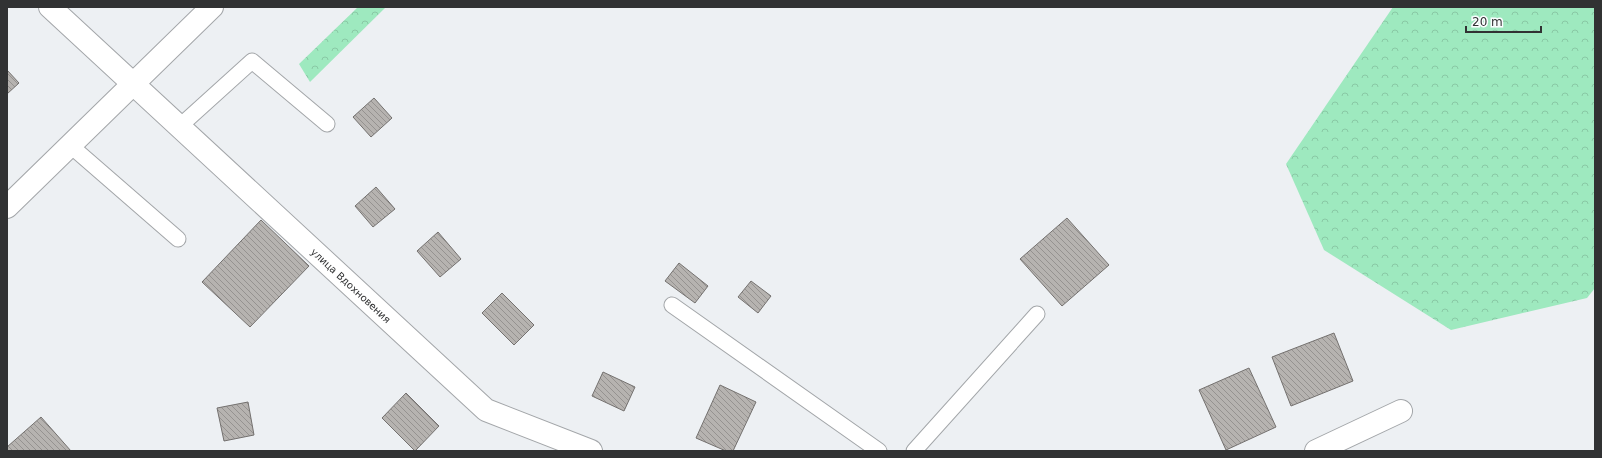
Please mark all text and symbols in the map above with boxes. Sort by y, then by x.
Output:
scale bar [1466,8,1541,34]
text: 20 m [1472,15,1503,29]
street label: улица Вдохновения [309,246,393,325]

